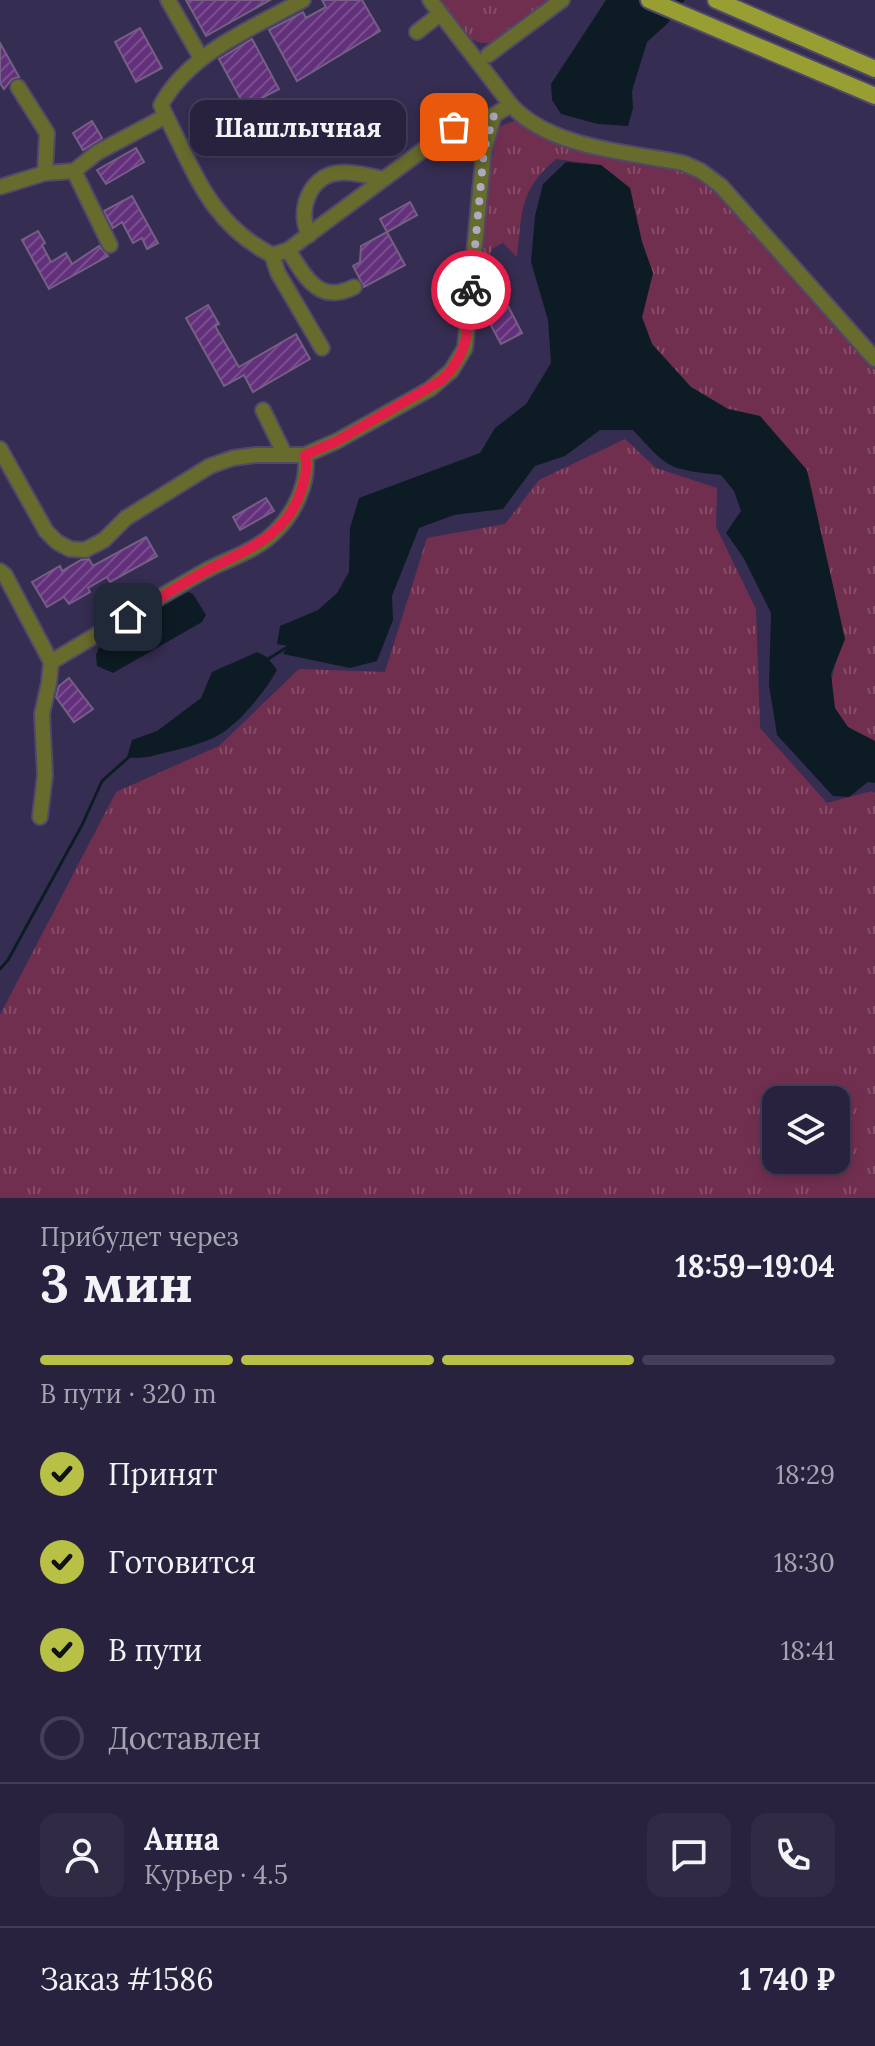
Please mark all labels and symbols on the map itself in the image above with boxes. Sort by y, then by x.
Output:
pin [420,93,488,161]
callout: Шашлычная [190,99,406,155]
courier [431,250,511,330]
pin [94,583,162,651]

